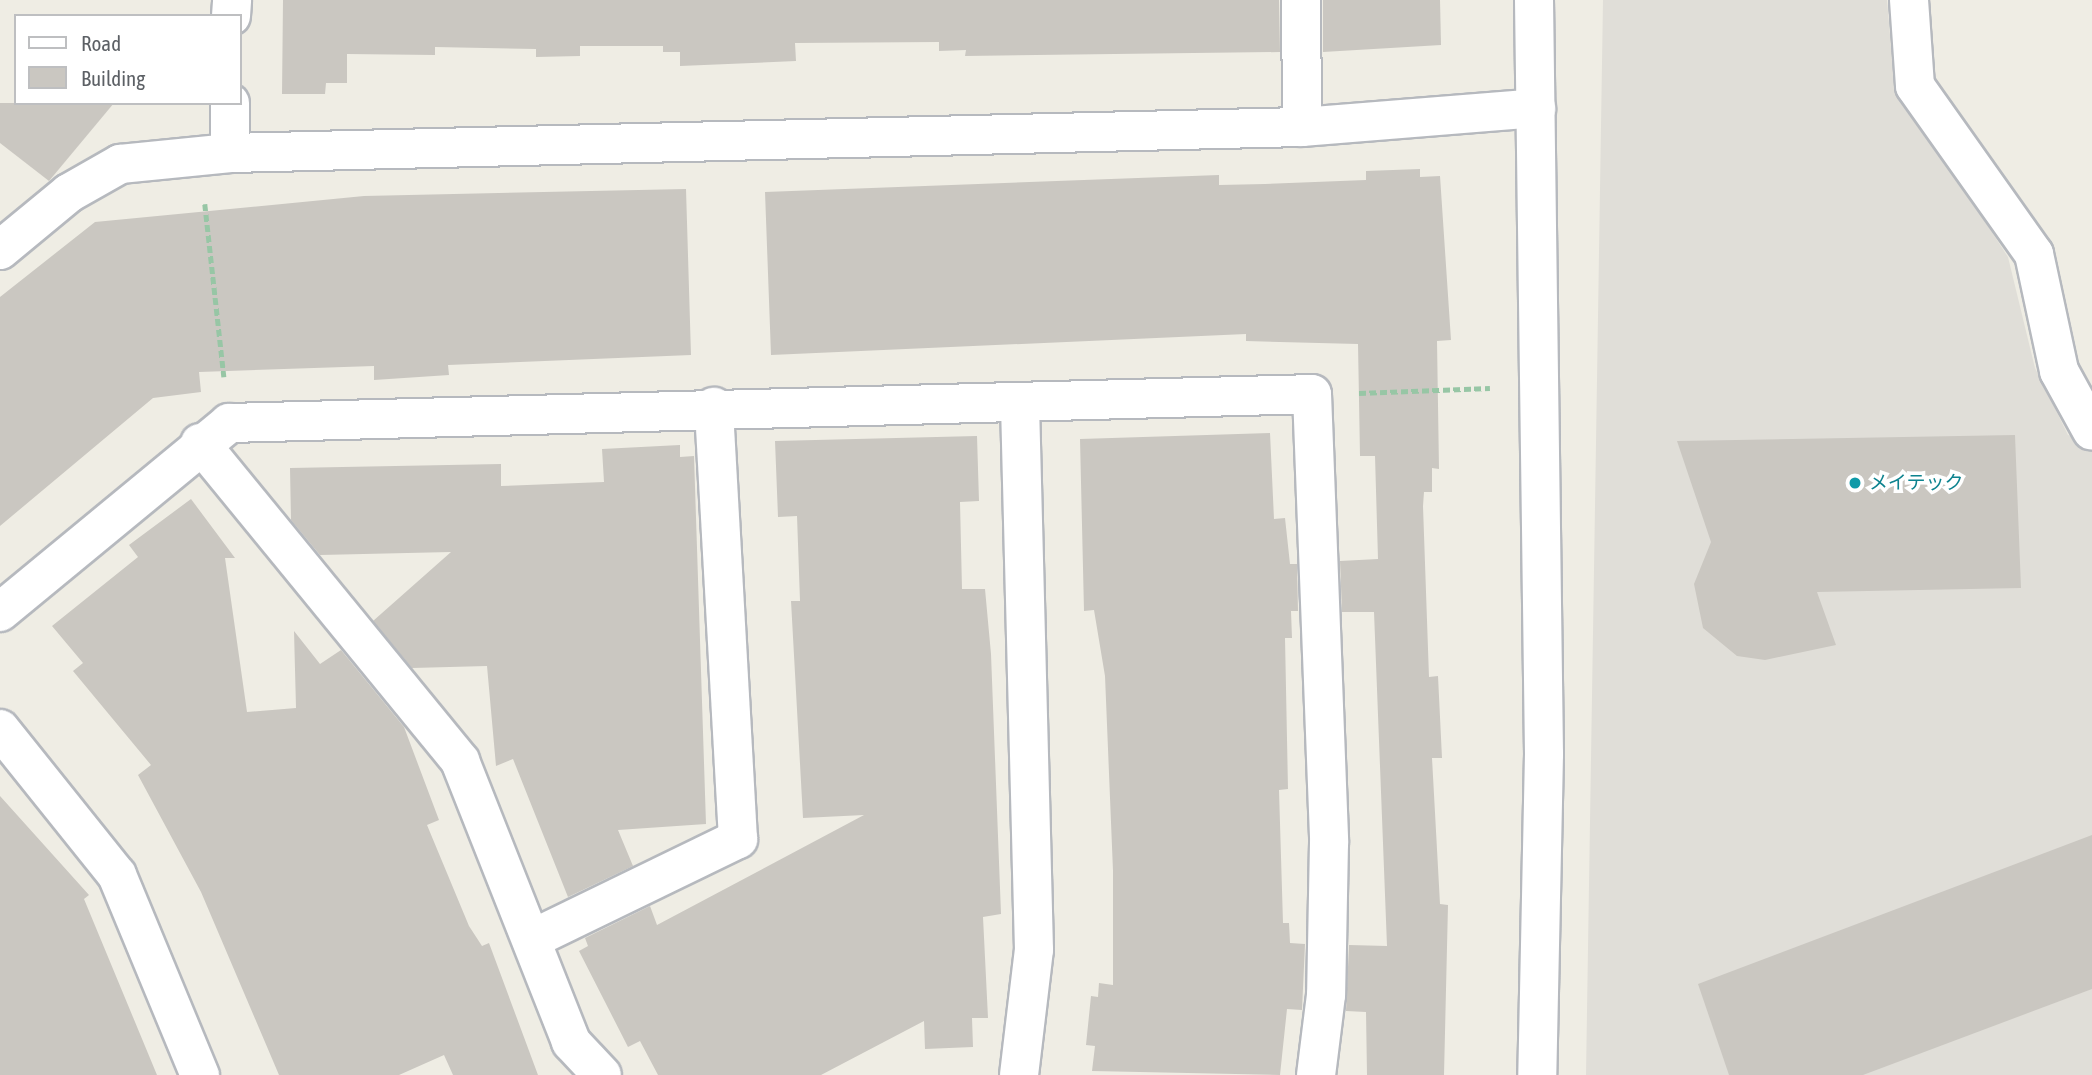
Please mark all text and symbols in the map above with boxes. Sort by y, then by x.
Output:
legend [14,14,242,105]
text: Road [81,31,121,55]
text: Building [81,66,145,90]
place label: メイテック [1869,472,1964,494]
marker: メイテック [1847,475,1863,491]

